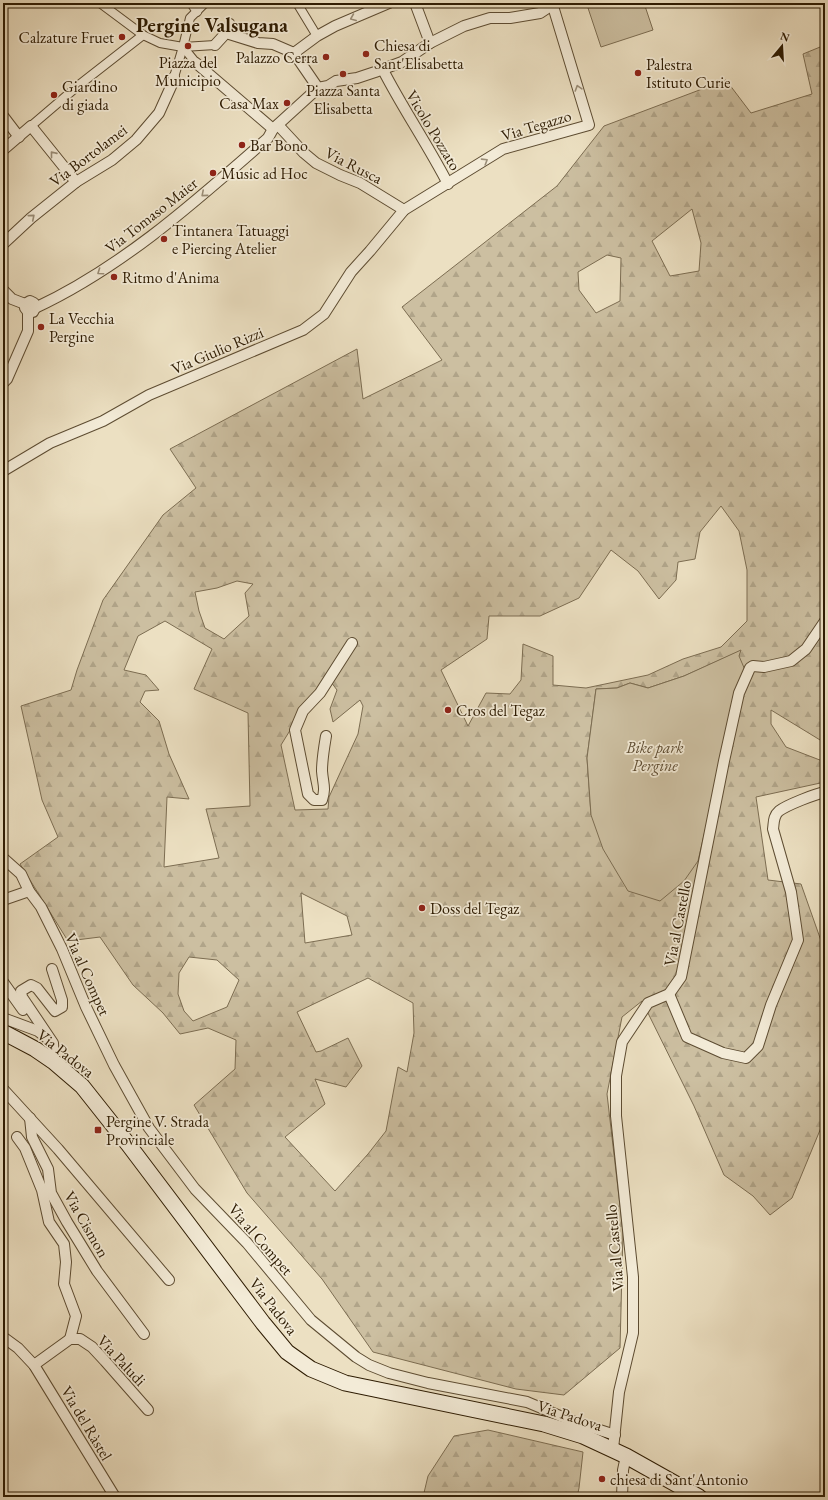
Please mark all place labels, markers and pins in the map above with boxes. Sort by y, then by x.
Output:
place label: Calzature Fruet [19,27,114,48]
marker: Calzature Fruet [117,32,127,42]
place label: Chiesa di Sant'Elisabetta [374,35,464,74]
marker: Piazza del Municipio [183,41,193,51]
place label: Palazzo Cerra [236,47,319,68]
marker: Chiesa di Sant'Elisabetta [361,49,371,59]
place label: Piazza del Municipio [155,52,221,91]
marker: Palazzo Cerra [321,52,331,62]
place label: Palestra Istituto Curie [646,54,730,93]
marker: Palestra Istituto Curie [633,68,643,78]
marker: Piazza Santa Elisabetta [338,69,348,79]
place label: Giardino di giada [62,76,118,115]
place label: Piazza Santa Elisabetta [306,80,381,119]
marker: Giardino di giada [49,90,59,100]
place label: Casa Max [219,93,279,114]
marker: Casa Max [282,98,292,108]
place label: Bar Bono [250,135,308,156]
marker: Bar Bono [237,140,247,150]
place label: Music ad Hoc [221,163,308,184]
marker: Music ad Hoc [208,168,218,178]
place label: Tintanera Tatuaggi e Piercing Atelier [172,220,289,259]
marker: Tintanera Tatuaggi e Piercing Atelier [159,234,169,244]
place label: Ritmo d'Anima [122,267,220,288]
marker: Ritmo d'Anima [109,272,119,282]
place label: La Vecchia Pergine [49,308,115,347]
marker: La Vecchia Pergine [36,322,46,332]
place label: Cros del Tegaz [456,700,545,721]
marker: Cros del Tegaz [443,705,453,715]
place label: Doss del Tegaz [430,898,519,919]
marker: Doss del Tegaz [417,903,427,913]
place label: Pergine V. Strada Provinciale [106,1111,210,1150]
marker: Pergine V. Strada Provinciale [93,1125,103,1135]
place label: chiesa di Sant'Antonio [610,1469,748,1490]
marker: chiesa di Sant'Antonio [597,1474,607,1484]

